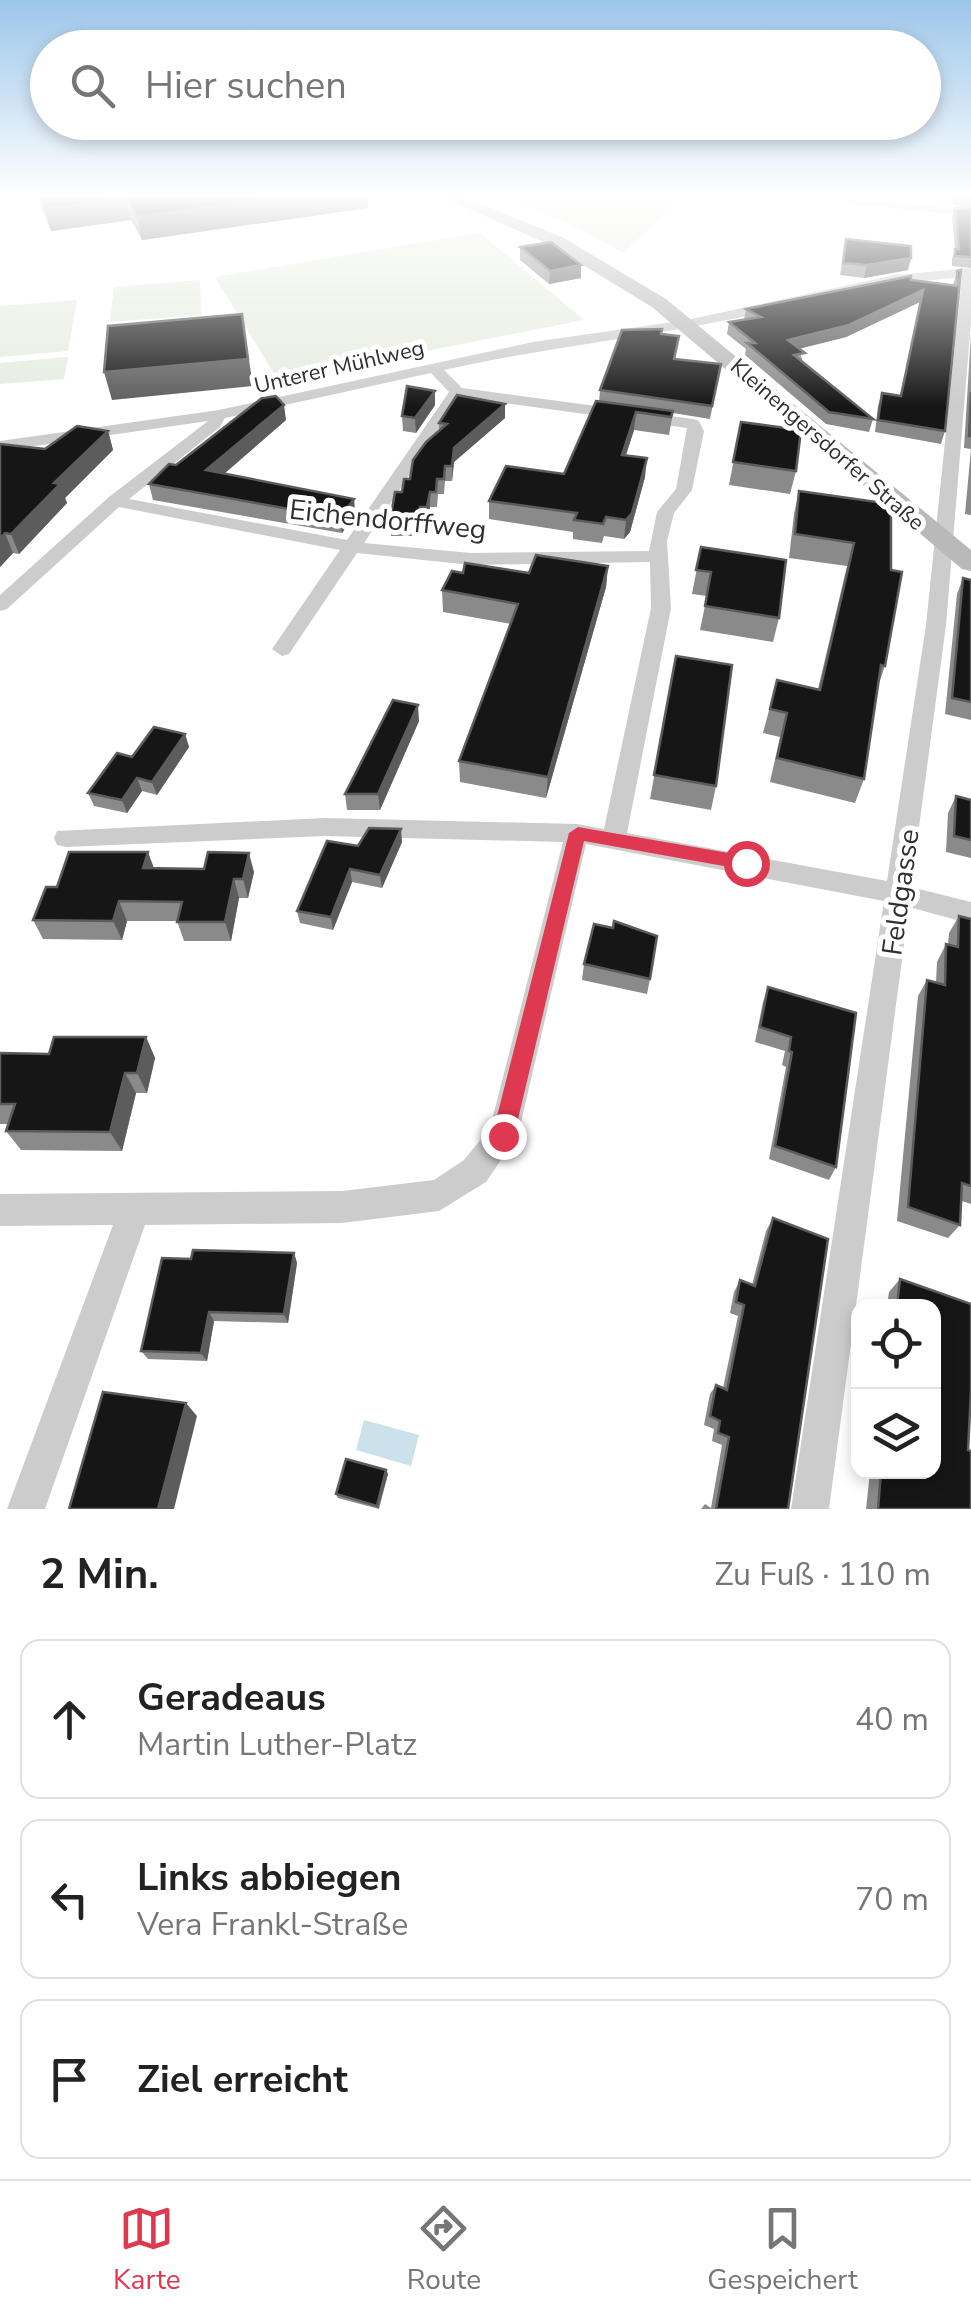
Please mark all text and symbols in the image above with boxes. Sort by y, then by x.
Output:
search box [30,30,941,140]
icon: search [65,58,120,113]
text: Hier suchen [145,60,347,111]
street label: Unterer Mühlweg [251,333,427,401]
street label: Kleinengersdorfer Straße [724,352,931,537]
street label: Eichendorffweg [288,491,488,549]
street label: Feldgasse [873,826,929,958]
route start [724,841,770,887]
route end [481,1114,527,1160]
map controls [851,1299,941,1479]
button: locate [851,1299,941,1389]
button: layers [851,1389,941,1479]
text: 2 Min. [40,1546,159,1603]
text: Zu Fuß · 110 m [715,1553,931,1596]
text: Geradeaus [137,1672,326,1723]
icon: ahead [42,1692,97,1747]
text: 40 m [855,1698,929,1741]
text: Martin Luther-Platz [137,1723,417,1766]
text: Links abbiegen [137,1852,402,1903]
icon: left [42,1872,97,1927]
text: 70 m [855,1878,929,1921]
text: Vera Frankl-Straße [137,1903,408,1946]
icon: arrive [42,2052,97,2107]
text: Ziel erreicht [137,2054,348,2105]
tab: Karte [113,2201,181,2299]
tab: Route [407,2201,481,2299]
tab: Gespeichert [707,2201,858,2299]

